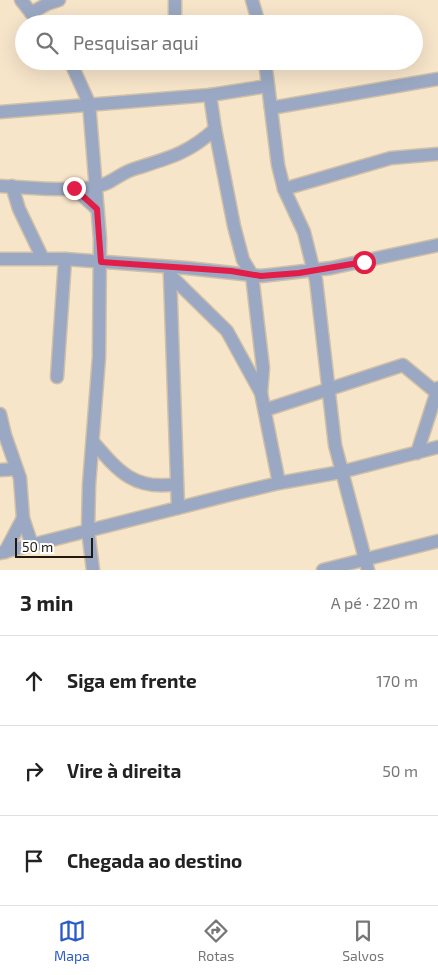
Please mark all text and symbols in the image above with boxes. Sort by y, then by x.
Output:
search box [15,15,423,70]
icon: search [33,29,61,57]
text: Pesquisar aqui [73,31,199,54]
route end [63,177,86,200]
route start [353,251,376,274]
scale bar [15,535,92,558]
text: 50 m [22,538,53,555]
text: 3 min [20,590,73,615]
text: A pé · 220 m [331,593,418,612]
icon: ahead [20,667,48,695]
text: Siga em frente [67,669,197,692]
text: 170 m [376,671,418,690]
icon: right [20,757,48,785]
text: Vire à direita [67,759,181,782]
text: 50 m [382,761,418,780]
icon: arrive [20,847,48,875]
text: Chegada ao destino [67,849,242,872]
tab: Mapa [54,917,90,964]
tab: Rotas [198,917,234,964]
tab: Salvos [342,917,384,964]

